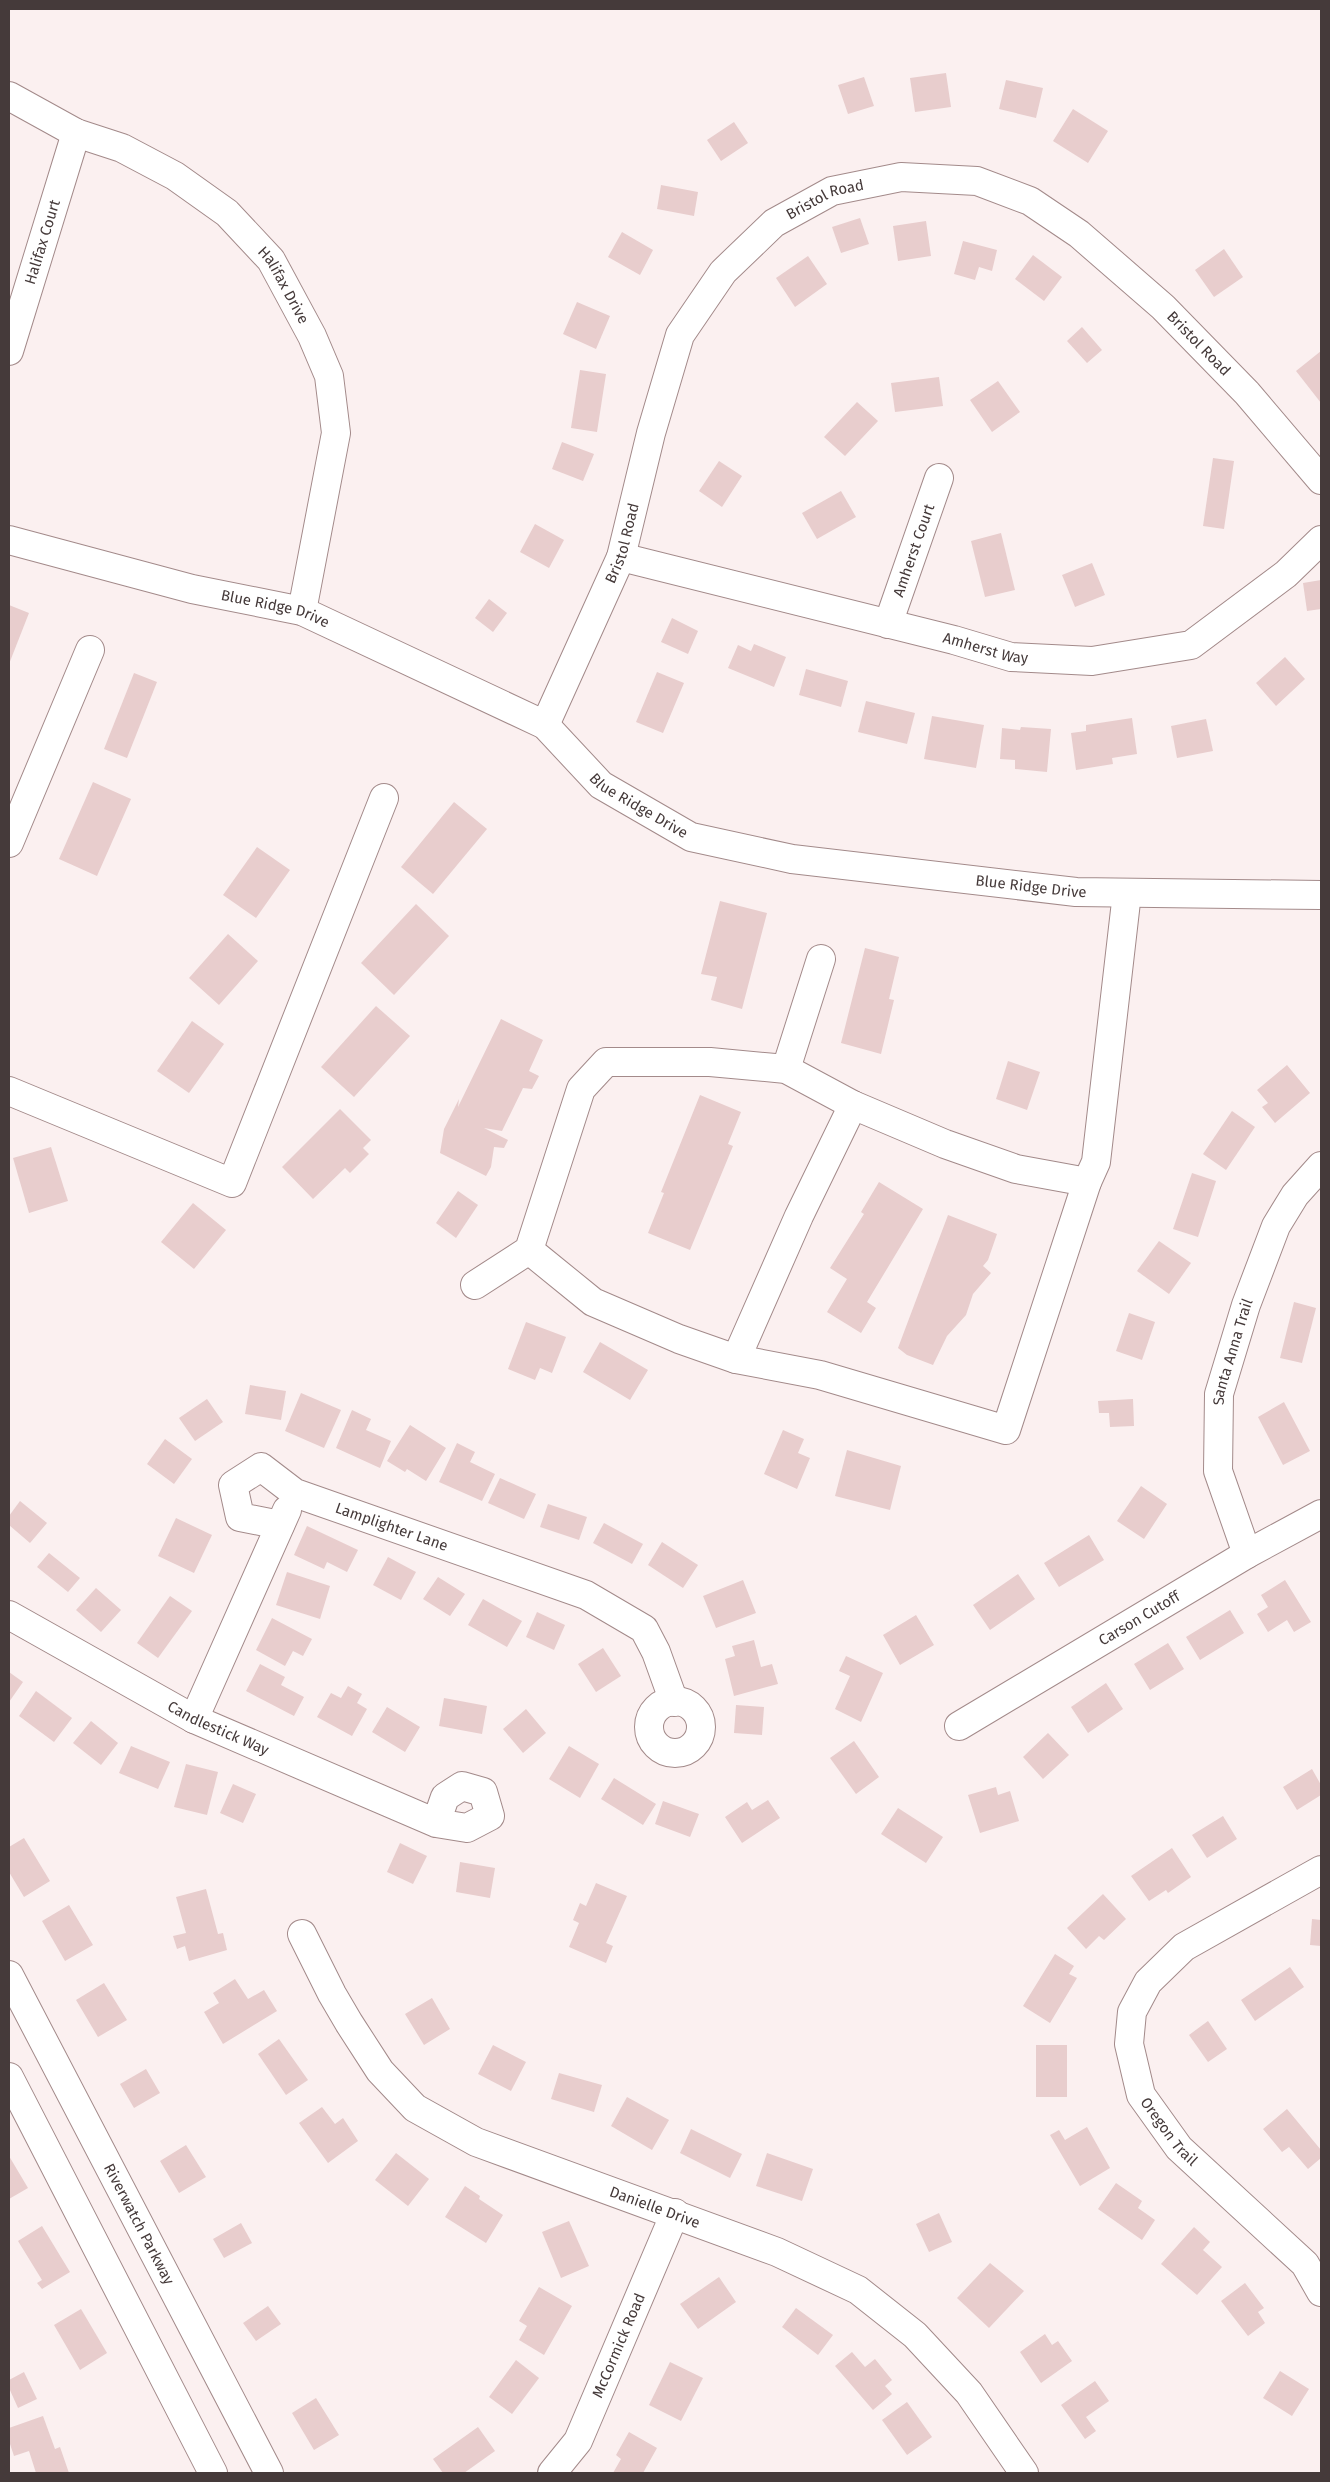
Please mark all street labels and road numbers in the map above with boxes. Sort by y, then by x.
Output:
street label: Bristol Road [783,176,865,224]
street label: Halifax Court [21,197,64,287]
street label: Halifax Drive [254,243,313,327]
street label: Bristol Road [1163,307,1234,380]
street label: Bristol Road [601,501,643,586]
street label: Amherst Court [889,501,938,599]
street label: Blue Ridge Drive [219,586,332,632]
street label: Amherst Way [941,629,1029,667]
street label: Blue Ridge Drive [586,769,691,842]
street label: Blue Ridge Drive [974,871,1087,901]
street label: Santa Anna Trail [1210,1295,1257,1405]
street label: Lamplighter Lane [333,1499,450,1555]
street label: Carson Cutoff [1095,1587,1184,1650]
street label: Candlestick Way [164,1697,272,1759]
street label: Oregon Trail [1137,2094,1202,2170]
street label: Riverwatch Parkway [100,2161,178,2288]
street label: Danielle Drive [607,2183,703,2232]
street label: McCormick Road [588,2290,649,2401]

